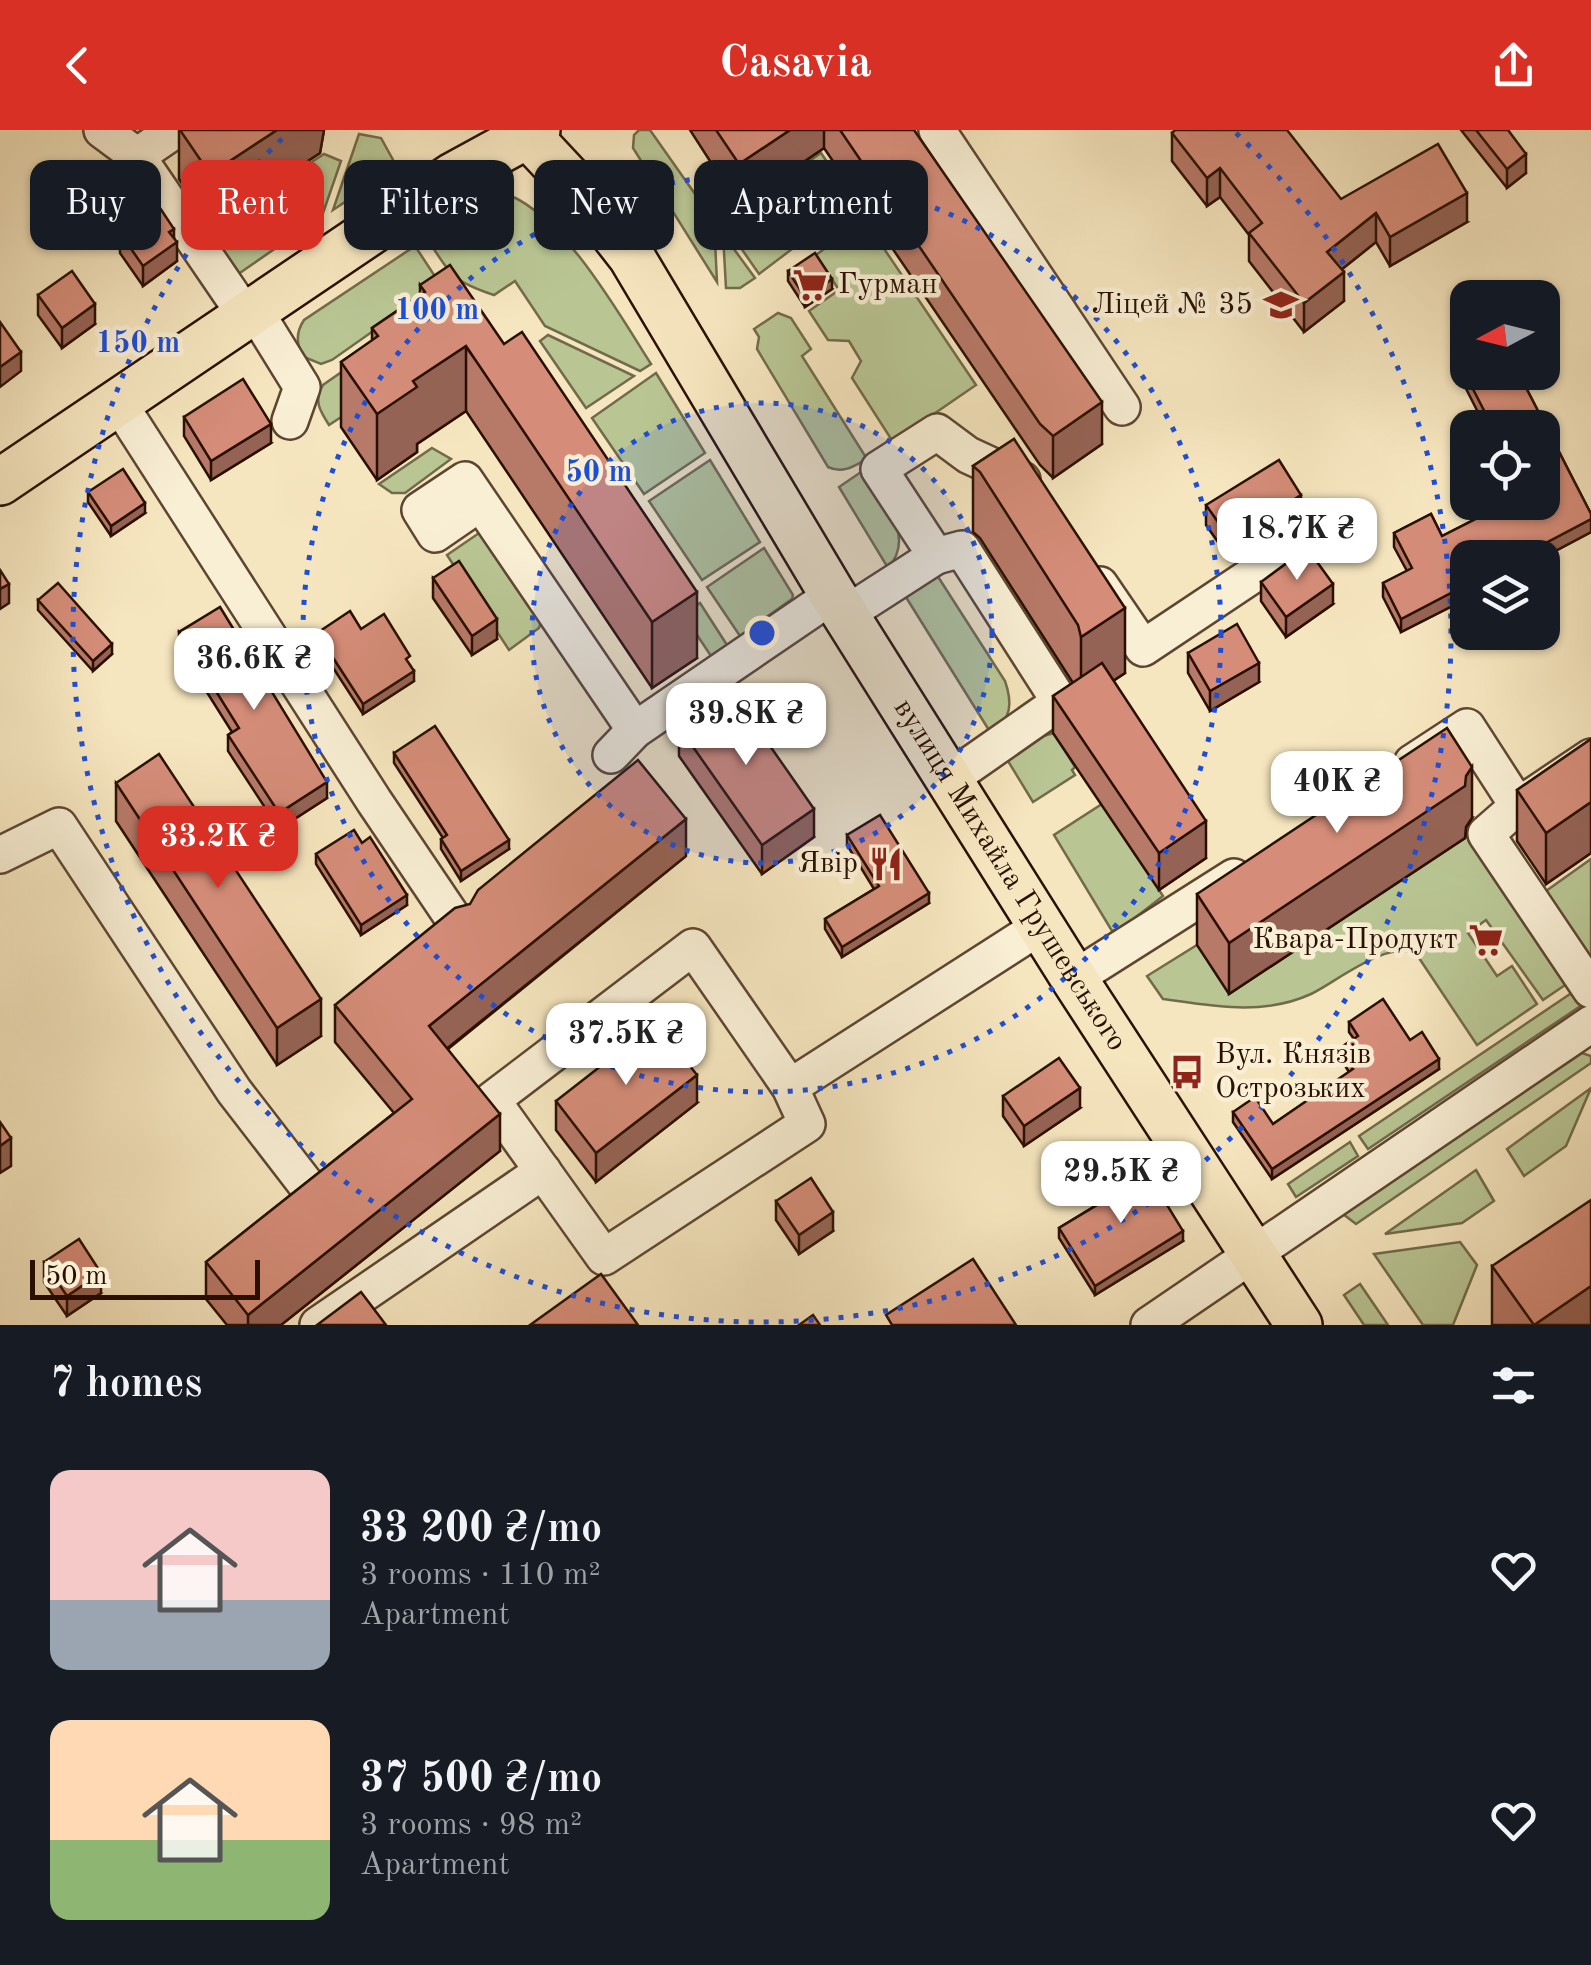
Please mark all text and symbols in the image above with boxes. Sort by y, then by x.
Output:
icon: back [50,38,105,93]
icon: share [1486,38,1541,93]
text: Casavia [719,42,872,87]
chip: Buy [30,160,161,250]
chip: Rent [181,160,324,250]
chip: Filters [344,160,514,250]
chip: New [534,160,674,250]
chip: Apartment [694,160,928,250]
supermarket icon: Гурман [791,266,829,304]
place label: Гурман [838,270,937,300]
north arrow [1450,280,1560,390]
map controls [1450,280,1560,650]
school or university icon: Ліцей № 35 [1262,286,1300,324]
place label: Ліцей № 35 [1092,290,1253,320]
text: 100 m [395,296,479,326]
text: 150 m [96,329,180,359]
button: locate [1450,410,1560,520]
text: 50 m [565,458,633,488]
pin: 18.7K ₴ [1205,498,1389,583]
text: 18.7K ₴ [1239,514,1355,546]
button: layers [1450,540,1560,650]
centre of rings [744,615,780,651]
pin: 36.6K ₴ [162,628,346,713]
text: 36.6K ₴ [196,644,312,676]
pin: 39.8K ₴ [654,683,838,768]
street label: вулиця Михайла Грушевського [888,694,1132,1056]
text: 39.8K ₴ [688,699,804,731]
pin: 40K ₴ [1267,751,1407,836]
text: 40K ₴ [1293,767,1381,799]
pin: 33.2K ₴ [126,806,310,891]
text: 33.2K ₴ [160,822,276,854]
restaurant icon: Явір [867,845,905,883]
place label: Явір [797,849,858,879]
supermarket icon: Квара-Продукт [1467,921,1505,959]
place label: Квара-Продукт [1252,925,1458,955]
pin: 37.5K ₴ [534,1003,718,1088]
text: 37.5K ₴ [568,1019,684,1051]
place label: Вул. Князів Острозьких [1215,1040,1371,1104]
bus stop icon: Вул. Князів Острозьких [1168,1053,1206,1091]
pin: 29.5K ₴ [1029,1141,1213,1226]
text: 29.5K ₴ [1063,1157,1179,1189]
scale bar [30,1255,260,1300]
text: 50 m [45,1263,108,1291]
icon: filters [1486,1358,1541,1413]
text: 7 homes [50,1364,202,1406]
text: 33 200 ₴/mo [360,1509,602,1551]
icon: home [130,1510,250,1630]
icon: heart [1486,1543,1541,1598]
text: 3 rooms · 110 m² [360,1560,601,1592]
text: Apartment [360,1600,510,1632]
text: 37 500 ₴/mo [360,1759,602,1801]
icon: home [130,1760,250,1880]
icon: heart [1486,1793,1541,1848]
text: 3 rooms · 98 m² [360,1810,582,1842]
text: Apartment [360,1850,510,1882]

